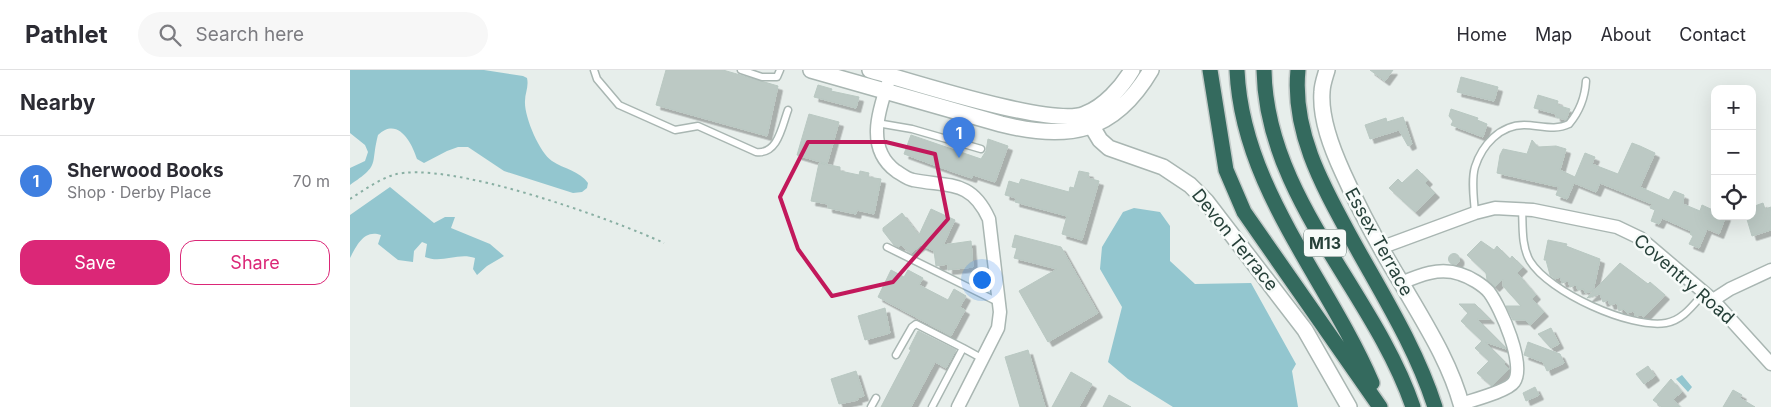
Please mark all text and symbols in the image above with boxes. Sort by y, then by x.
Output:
search box [138,12,488,57]
text: Pathlet [25,20,108,49]
icon: search [156,21,184,49]
text: Search here [196,23,304,46]
text: Home [1457,24,1507,45]
text: Map [1535,24,1572,45]
text: About [1600,24,1651,45]
text: Contact [1679,24,1746,45]
map controls [1711,85,1756,220]
button: + [1711,85,1756,130]
text: Nearby [20,90,95,115]
pin: 1 [943,117,975,158]
button: − [1711,130,1756,175]
text: Sherwood Books [67,159,224,182]
text: 1 [33,171,39,191]
text: 70 m [293,171,330,191]
button: locate [1711,175,1756,220]
text: Shop · Derby Place [67,182,211,202]
street label: Essex Terrace [1341,184,1418,299]
street label: Devon Terrace [1188,185,1283,295]
street label: Coventry Road [1630,229,1739,328]
road number: M13 [1304,230,1346,257]
button: Save [20,240,170,285]
button: Share [180,240,330,285]
your location [969,267,995,293]

